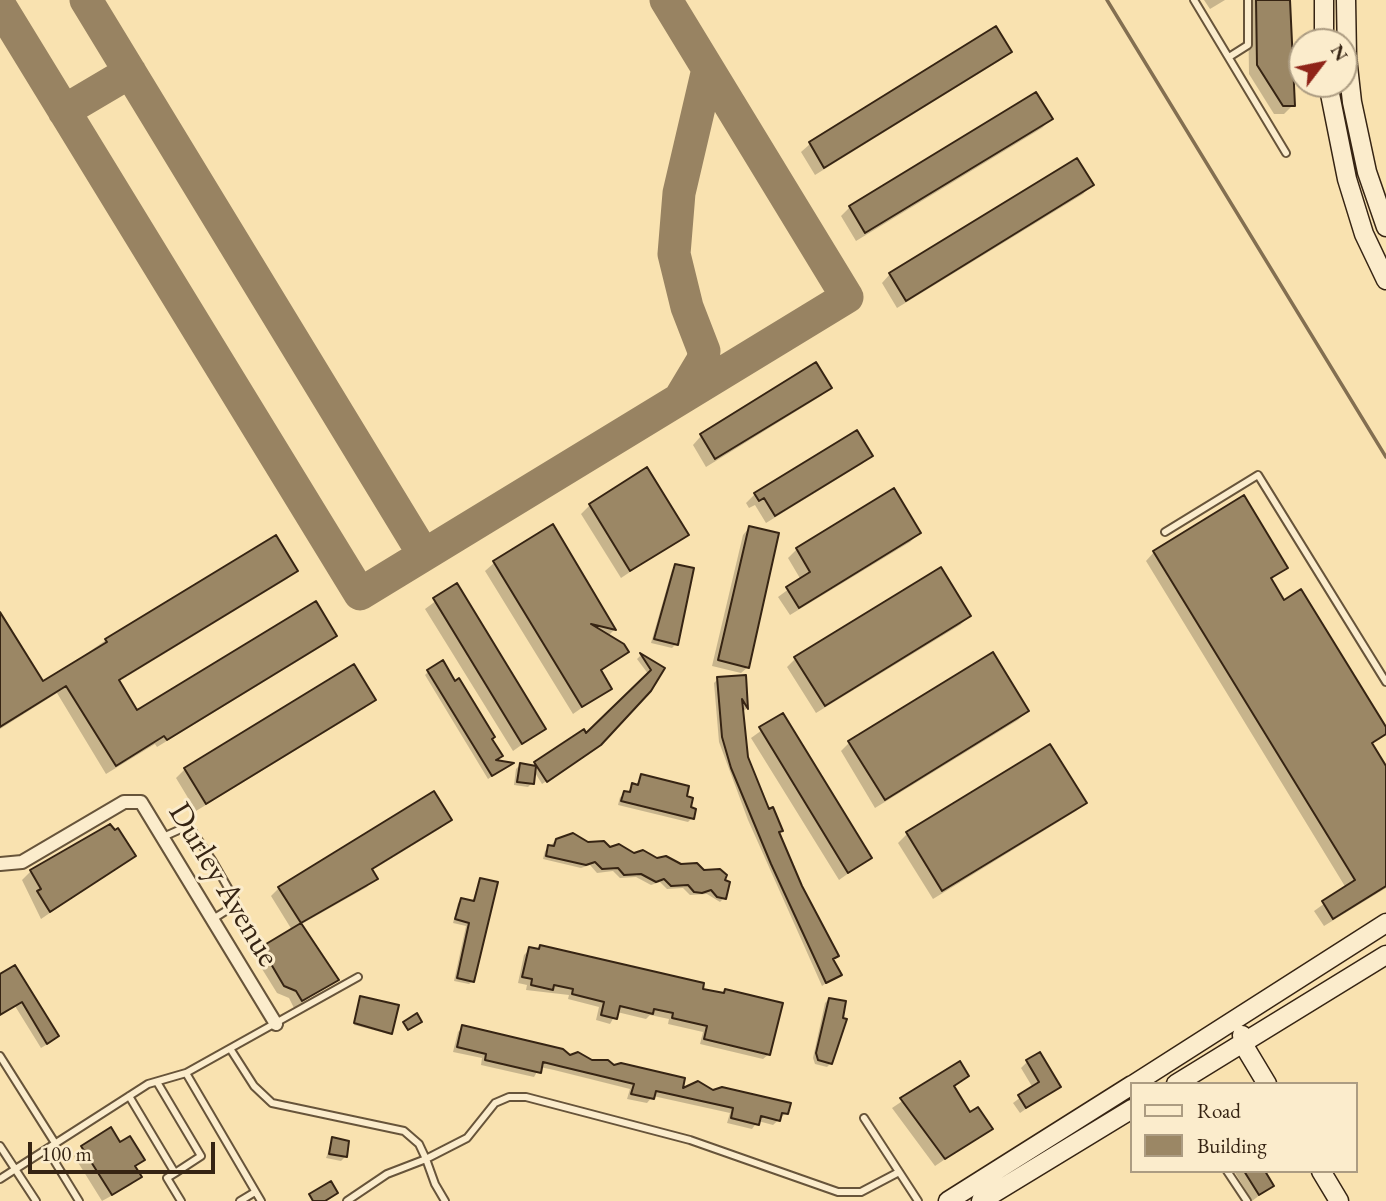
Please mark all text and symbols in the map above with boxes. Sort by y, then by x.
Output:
north arrow [1288,28,1358,98]
text: N [1325,40,1354,66]
street label: Durley Avenue [159,796,287,974]
legend [1130,1082,1358,1173]
text: Road [1197,1097,1241,1124]
scale bar [32,1128,219,1172]
text: Building [1197,1132,1267,1159]
text: 100 m [41,1140,92,1167]

